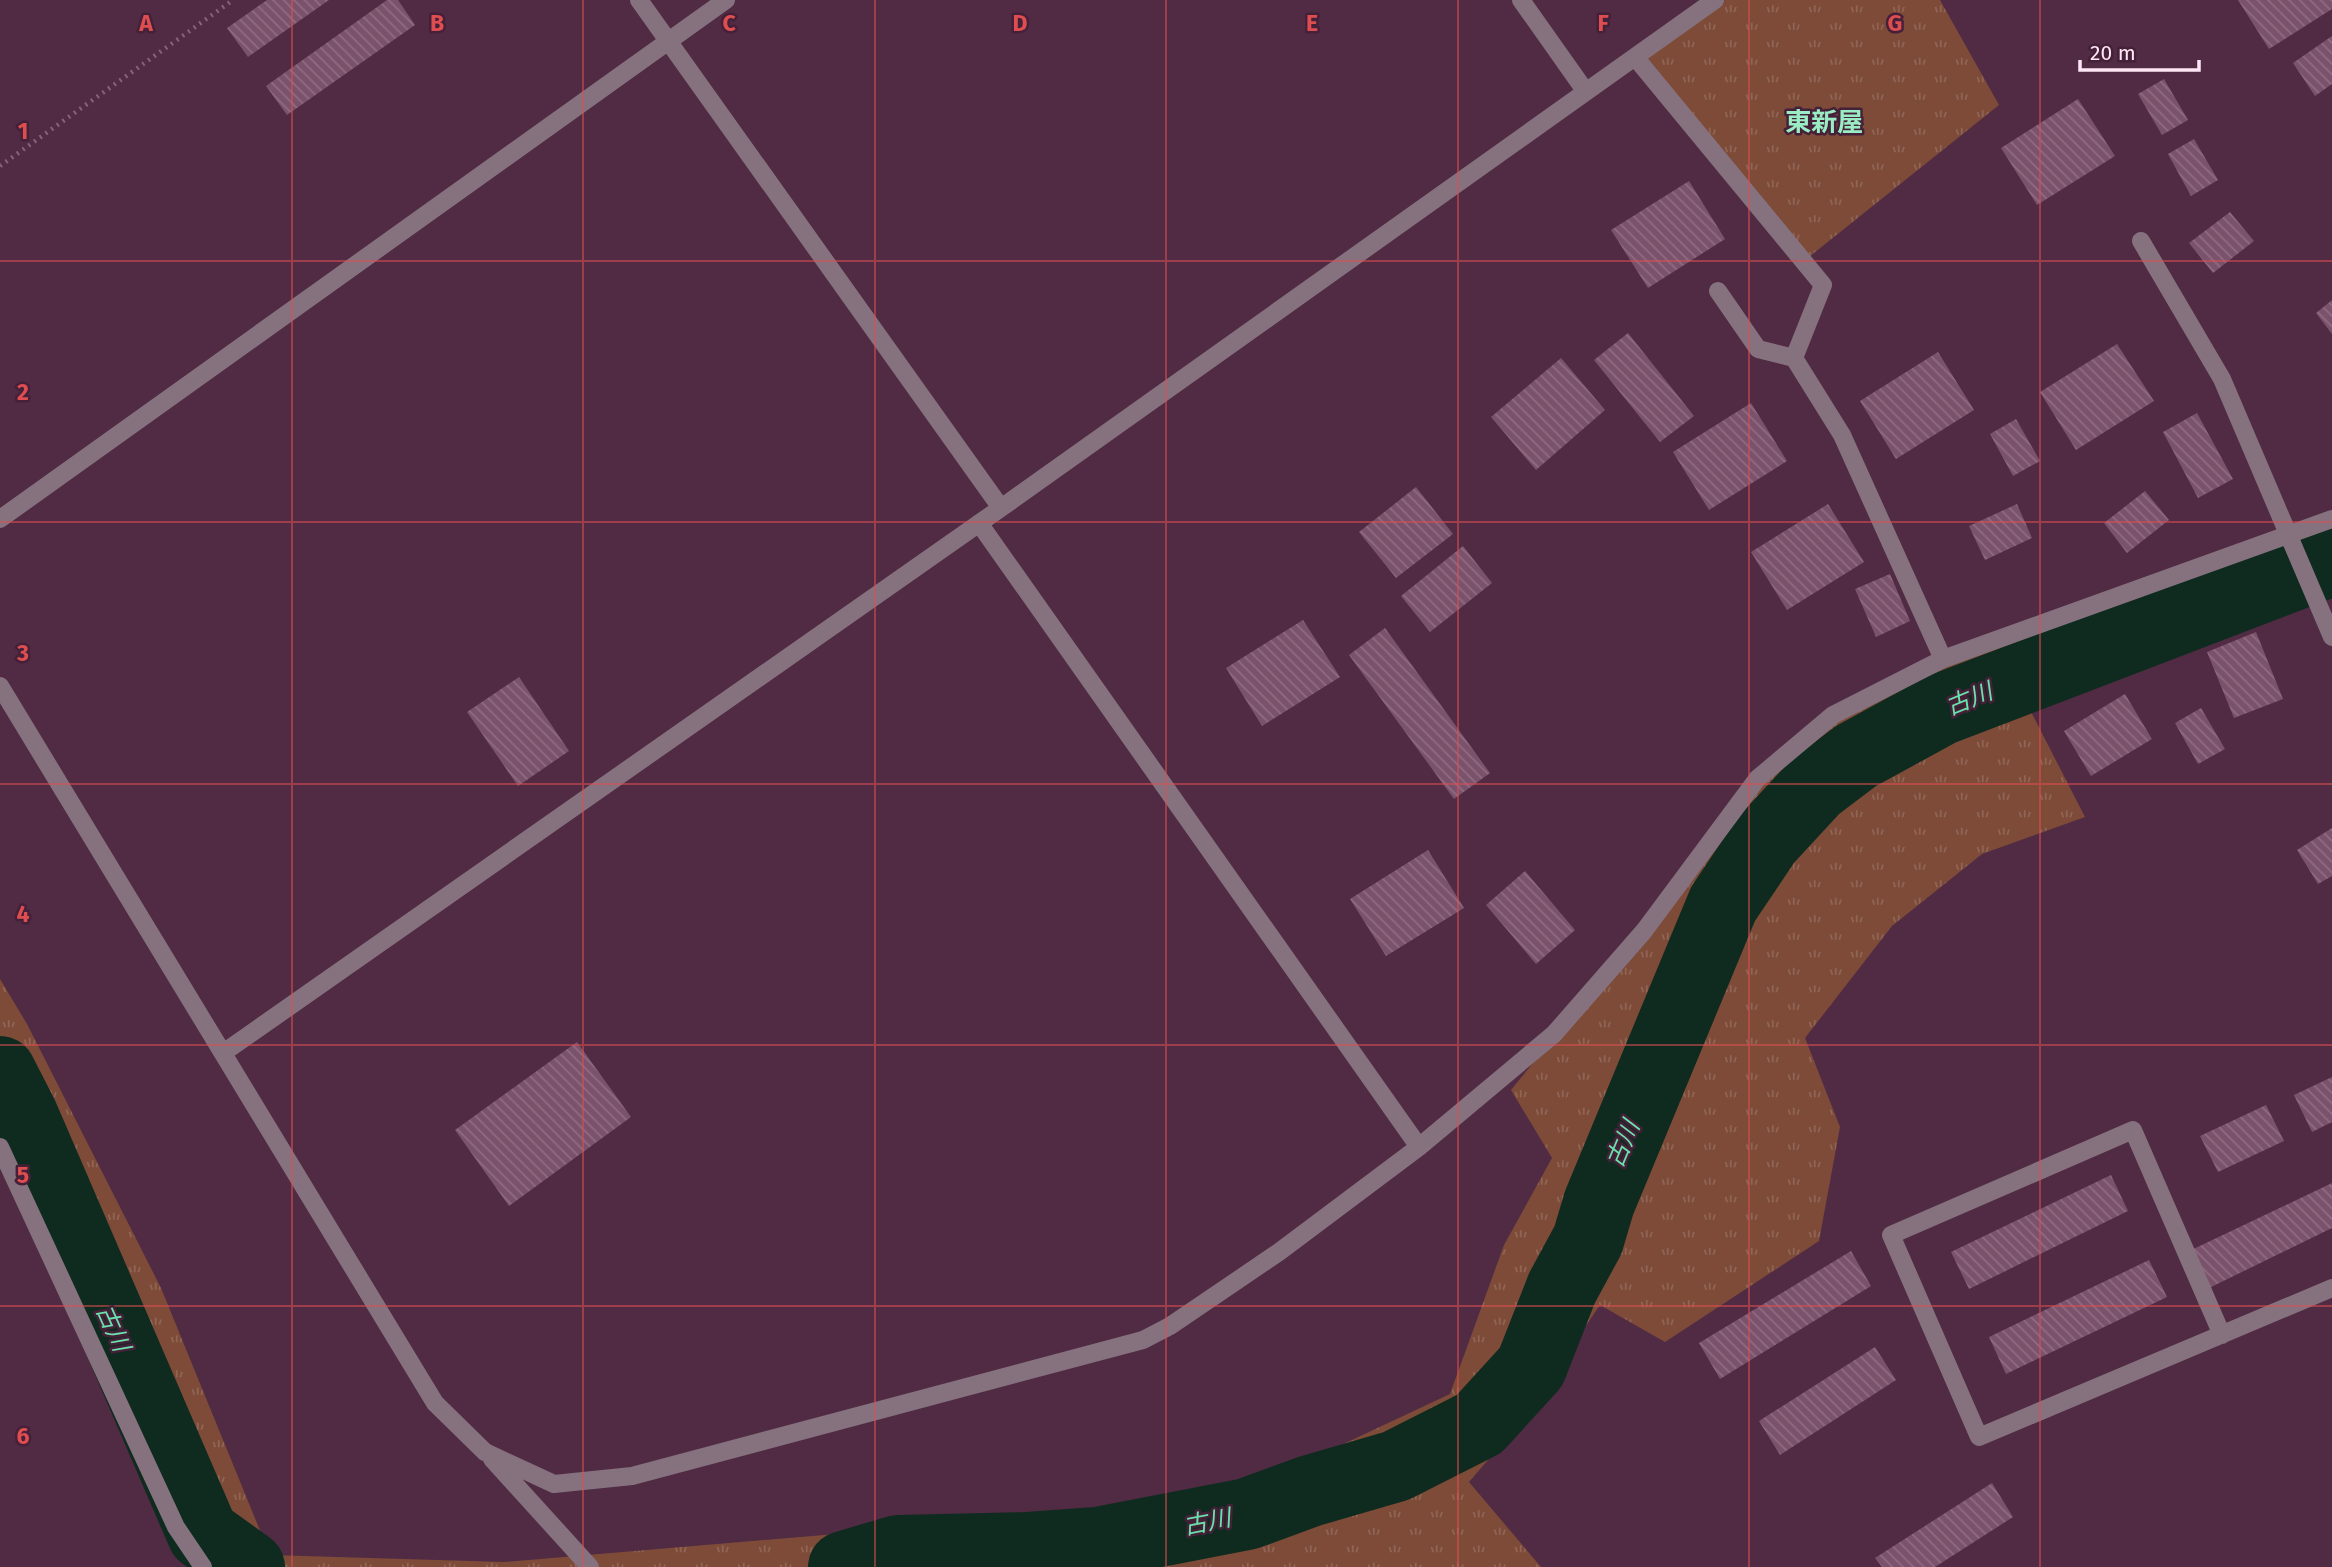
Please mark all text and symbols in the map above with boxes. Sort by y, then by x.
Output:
text: A [138,9,153,37]
text: B [430,9,444,37]
text: C [722,9,736,37]
text: D [1013,9,1028,37]
text: E [1306,9,1318,37]
text: F [1597,9,1609,37]
text: G [1888,9,1902,37]
scale bar [2080,28,2199,72]
text: 20 m [2090,40,2136,66]
district label: 東新屋 [1785,107,1863,138]
text: 1 [18,117,28,145]
text: 2 [17,378,29,406]
text: 3 [16,639,29,667]
water label: 古川 [1942,676,1999,721]
text: 4 [17,900,30,928]
water label: 古川 [1601,1114,1646,1172]
text: 5 [17,1161,29,1189]
water label: 古川 [90,1300,137,1358]
text: 6 [17,1422,30,1450]
water label: 古川 [1181,1503,1236,1540]

